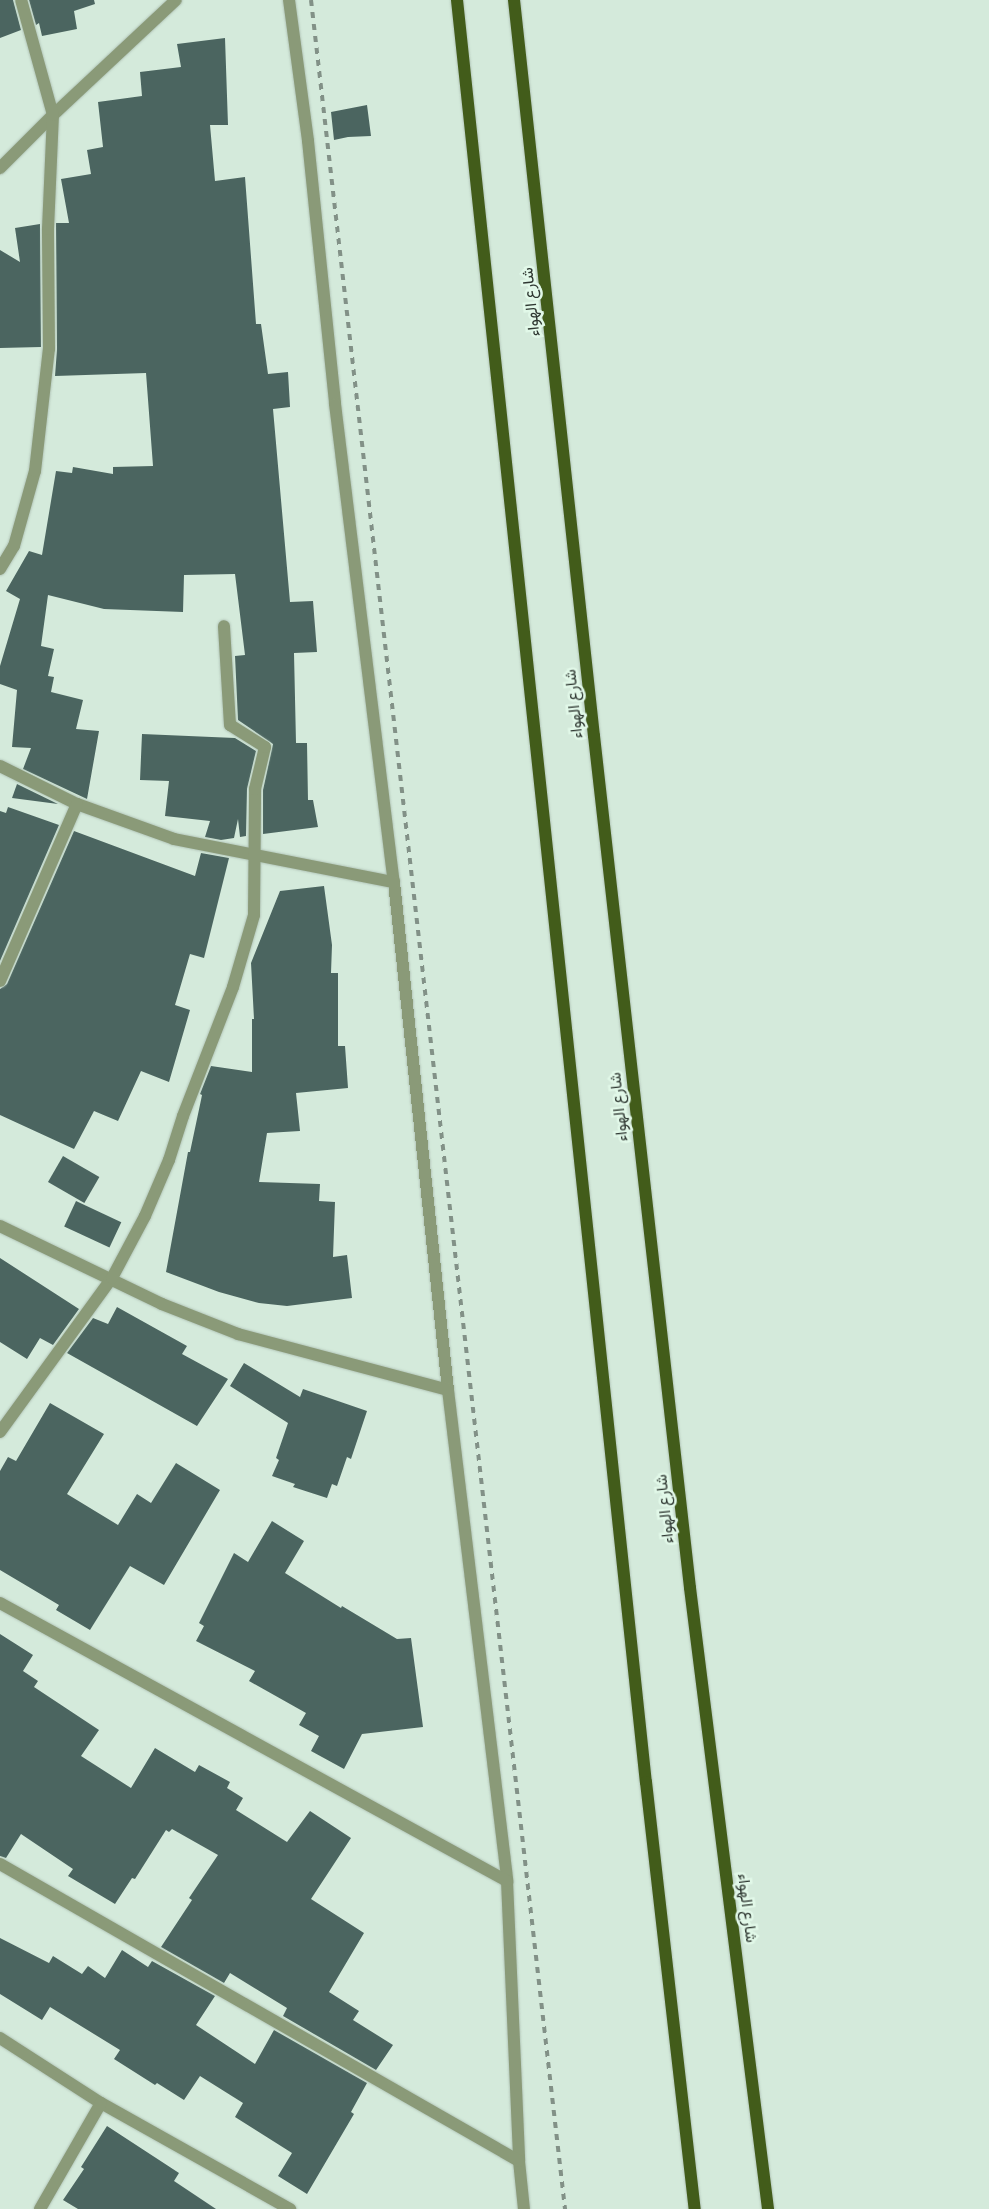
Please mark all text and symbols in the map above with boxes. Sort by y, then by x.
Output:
street label: شارع الهواء [518,266,544,338]
street label: شارع الهواء [561,668,587,740]
street label: شارع الهواء [606,1071,632,1143]
street label: شارع الهواء [652,1473,678,1545]
street label: شارع الهواء [733,1872,761,1944]

